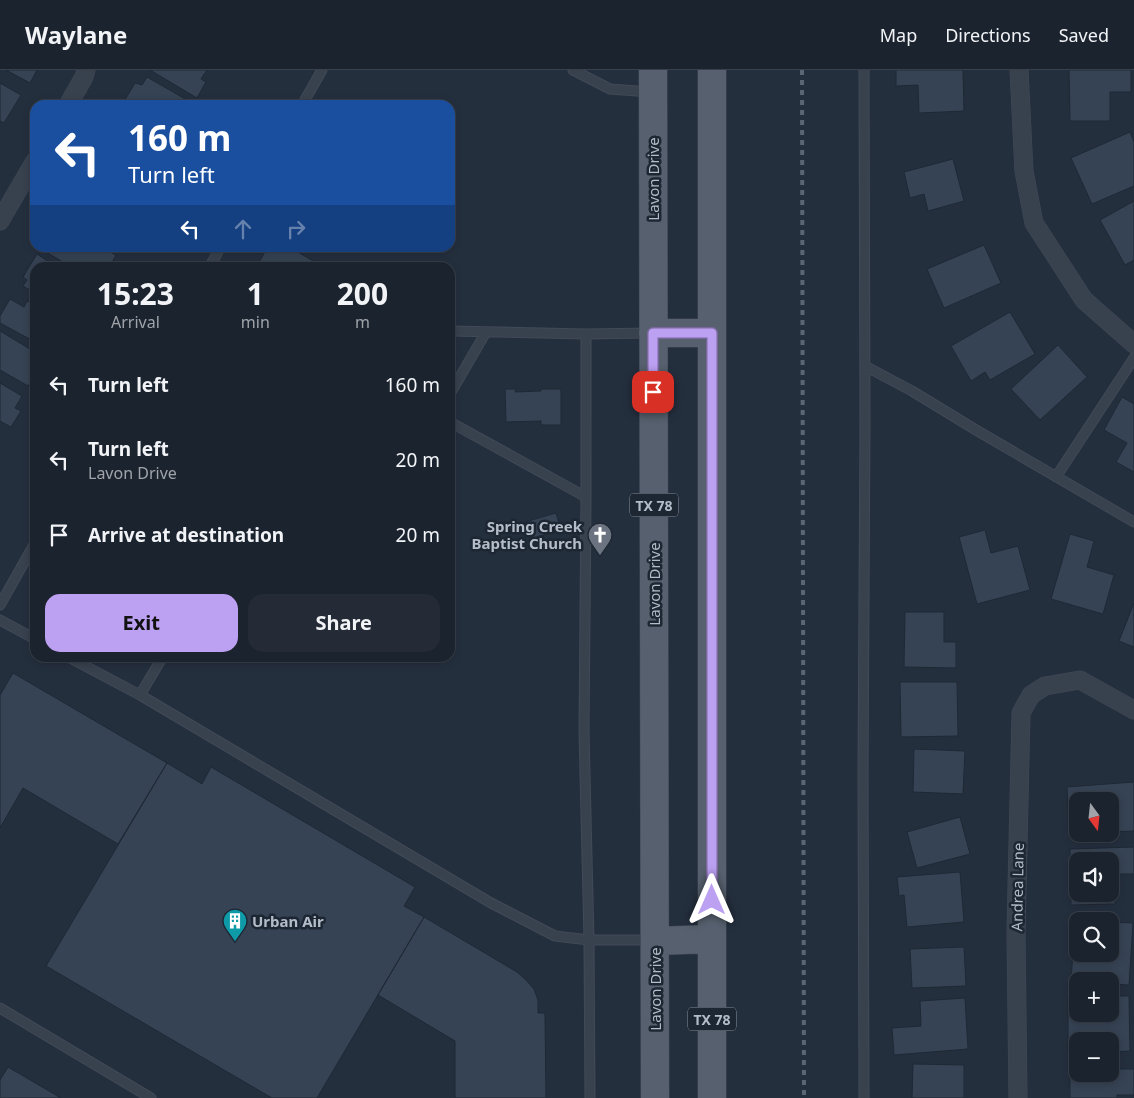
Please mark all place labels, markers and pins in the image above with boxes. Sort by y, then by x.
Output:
pin [632,371,674,413]
place label: Spring Creek Baptist Church [472,516,583,553]
church icon: Spring Creek Baptist Church [587,522,613,556]
building icon: Urban Air [222,908,248,942]
place label: Urban Air [252,911,324,931]

